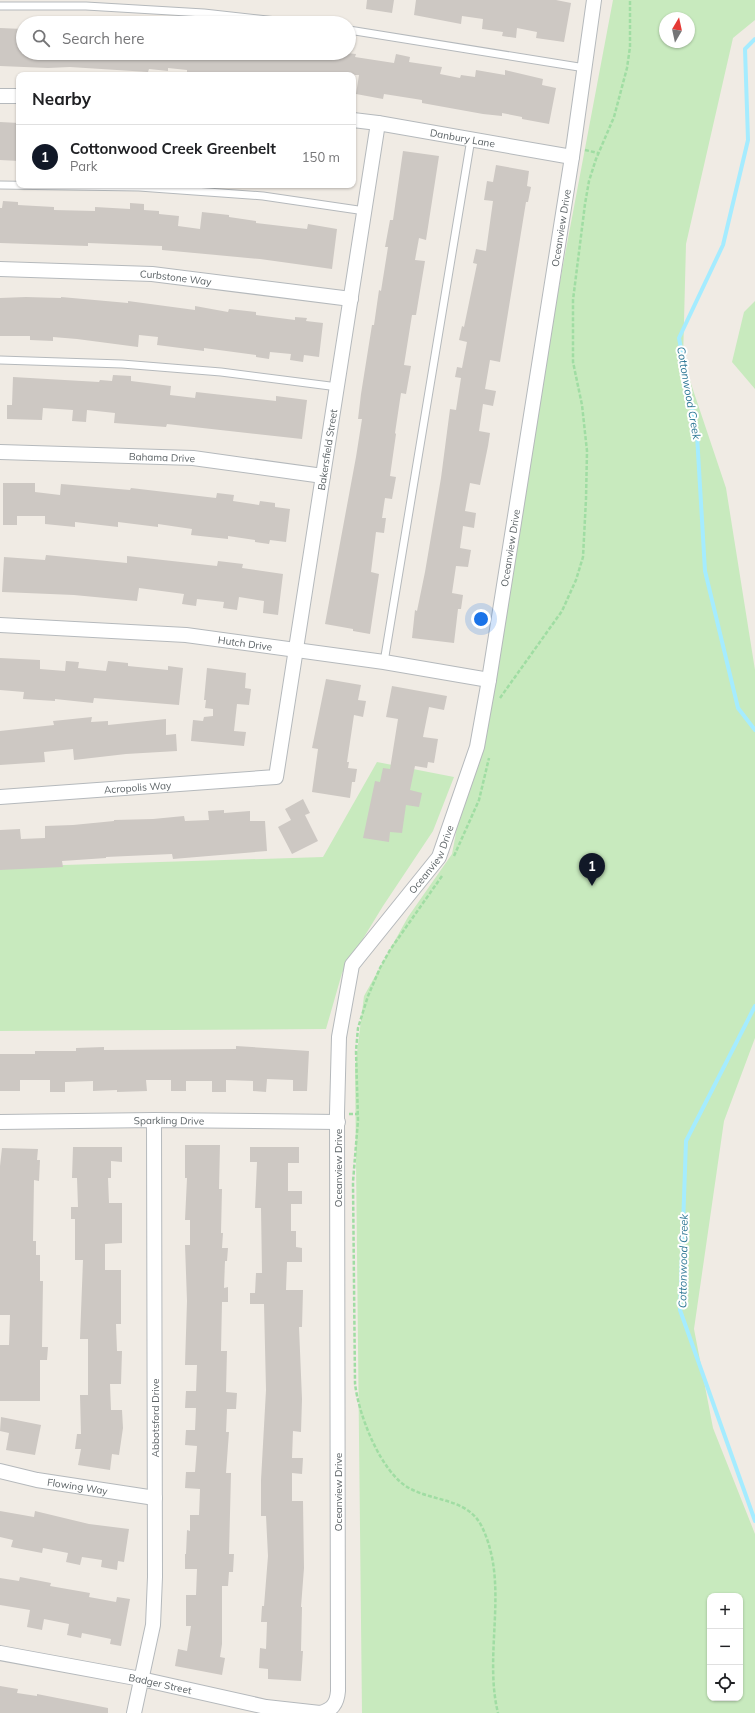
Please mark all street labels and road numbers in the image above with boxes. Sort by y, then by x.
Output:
street label: Danbury Lane [429,126,496,150]
street label: Oceanview Drive [548,188,573,268]
street label: Curbstone Way [140,267,213,288]
street label: Bakersfield Street [314,408,340,491]
street label: Bahama Drive [129,450,195,465]
street label: Oceanview Drive [497,508,523,588]
street label: Hutch Drive [217,633,273,653]
street label: Acropolis Way [104,778,172,796]
street label: Oceanview Drive [406,823,456,896]
street label: Sparkling Drive [134,1113,204,1127]
street label: Oceanview Drive [332,1129,345,1207]
street label: Abbotsford Drive [149,1379,162,1457]
street label: Oceanview Drive [332,1453,345,1531]
street label: Flowing Way [46,1475,109,1497]
street label: Badger Street [128,1670,193,1697]

